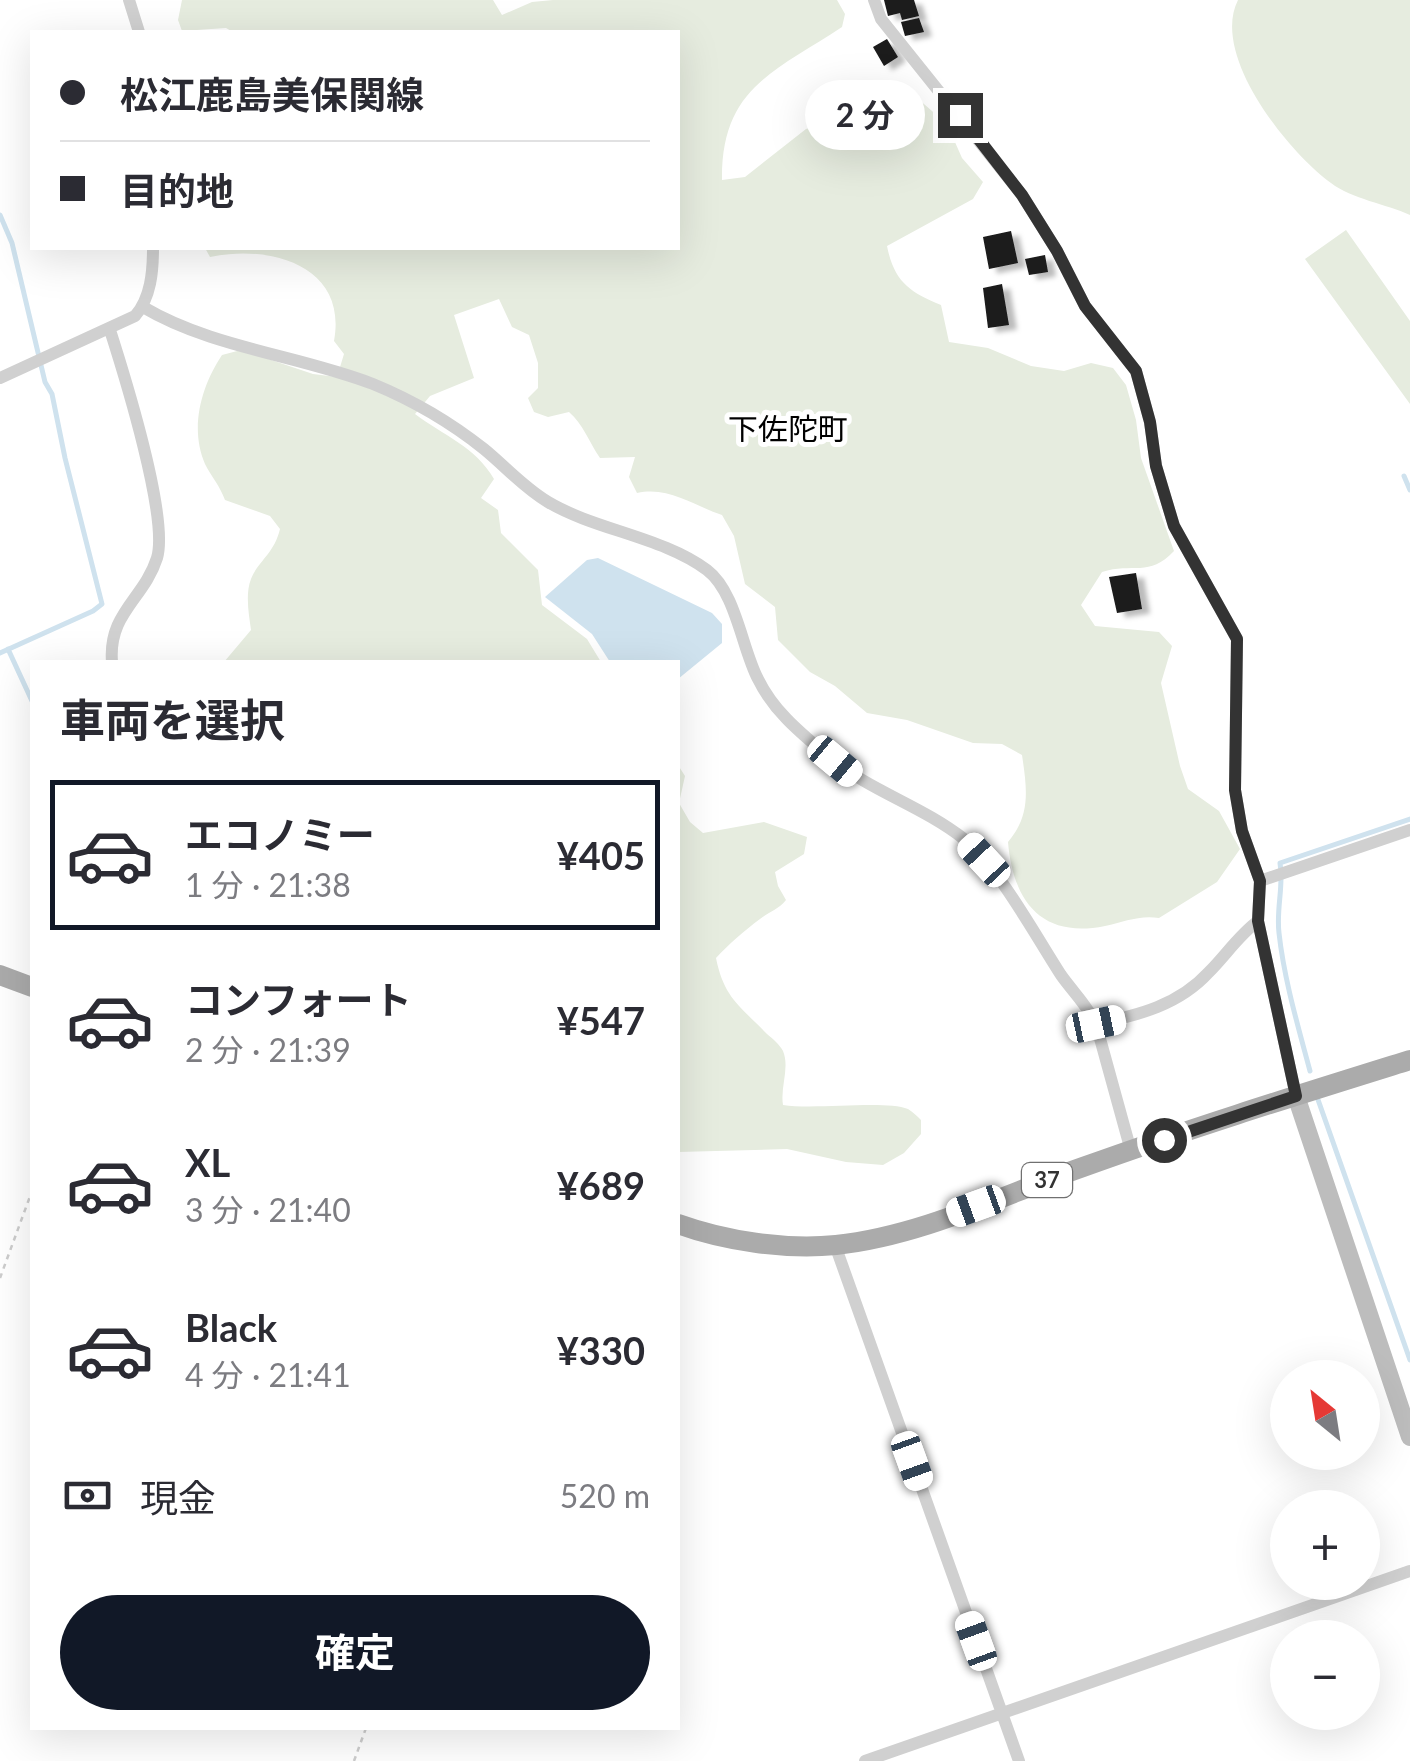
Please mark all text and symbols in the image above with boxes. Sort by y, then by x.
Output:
text: 松江鹿島美保関線 [120,71,424,117]
callout: 2 分 [805,80,925,150]
route end [938,93,983,138]
text: 2 分 [836,95,894,134]
text: 目的地 [120,167,234,213]
district label: 下佐陀町 [728,410,848,446]
text: 車両を選択 [60,693,285,747]
car [802,730,868,792]
icon: car [65,810,155,900]
text: エコノミー [185,811,375,857]
car [953,828,1015,892]
text: ¥405 [557,832,645,878]
text: 1 分 · 21:38 [185,865,351,904]
icon: car [65,975,155,1065]
text: コンフォート [185,976,412,1022]
text: ¥547 [557,997,645,1043]
car [1064,1003,1128,1045]
text: 2 分 · 21:39 [185,1030,351,1069]
route start [1142,1118,1187,1163]
text: XL [185,1139,230,1185]
icon: car [65,1140,155,1230]
text: ¥689 [557,1162,645,1208]
road number: 37 [1022,1163,1072,1197]
car [943,1182,1009,1230]
text: 3 分 · 21:40 [185,1190,351,1229]
text: Black [185,1304,277,1350]
icon: car [65,1305,155,1395]
text: ¥330 [557,1327,645,1373]
text: 4 分 · 21:41 [185,1355,351,1394]
north arrow [1270,1360,1380,1470]
map controls [1270,1360,1380,1730]
car [888,1428,936,1494]
icon: cash [60,1468,115,1523]
text: 現金 [140,1474,216,1520]
text: 520 m [560,1476,650,1515]
button: + [1270,1490,1380,1600]
button: 確定 [60,1595,650,1710]
car [952,1608,1000,1674]
button: − [1270,1620,1380,1730]

